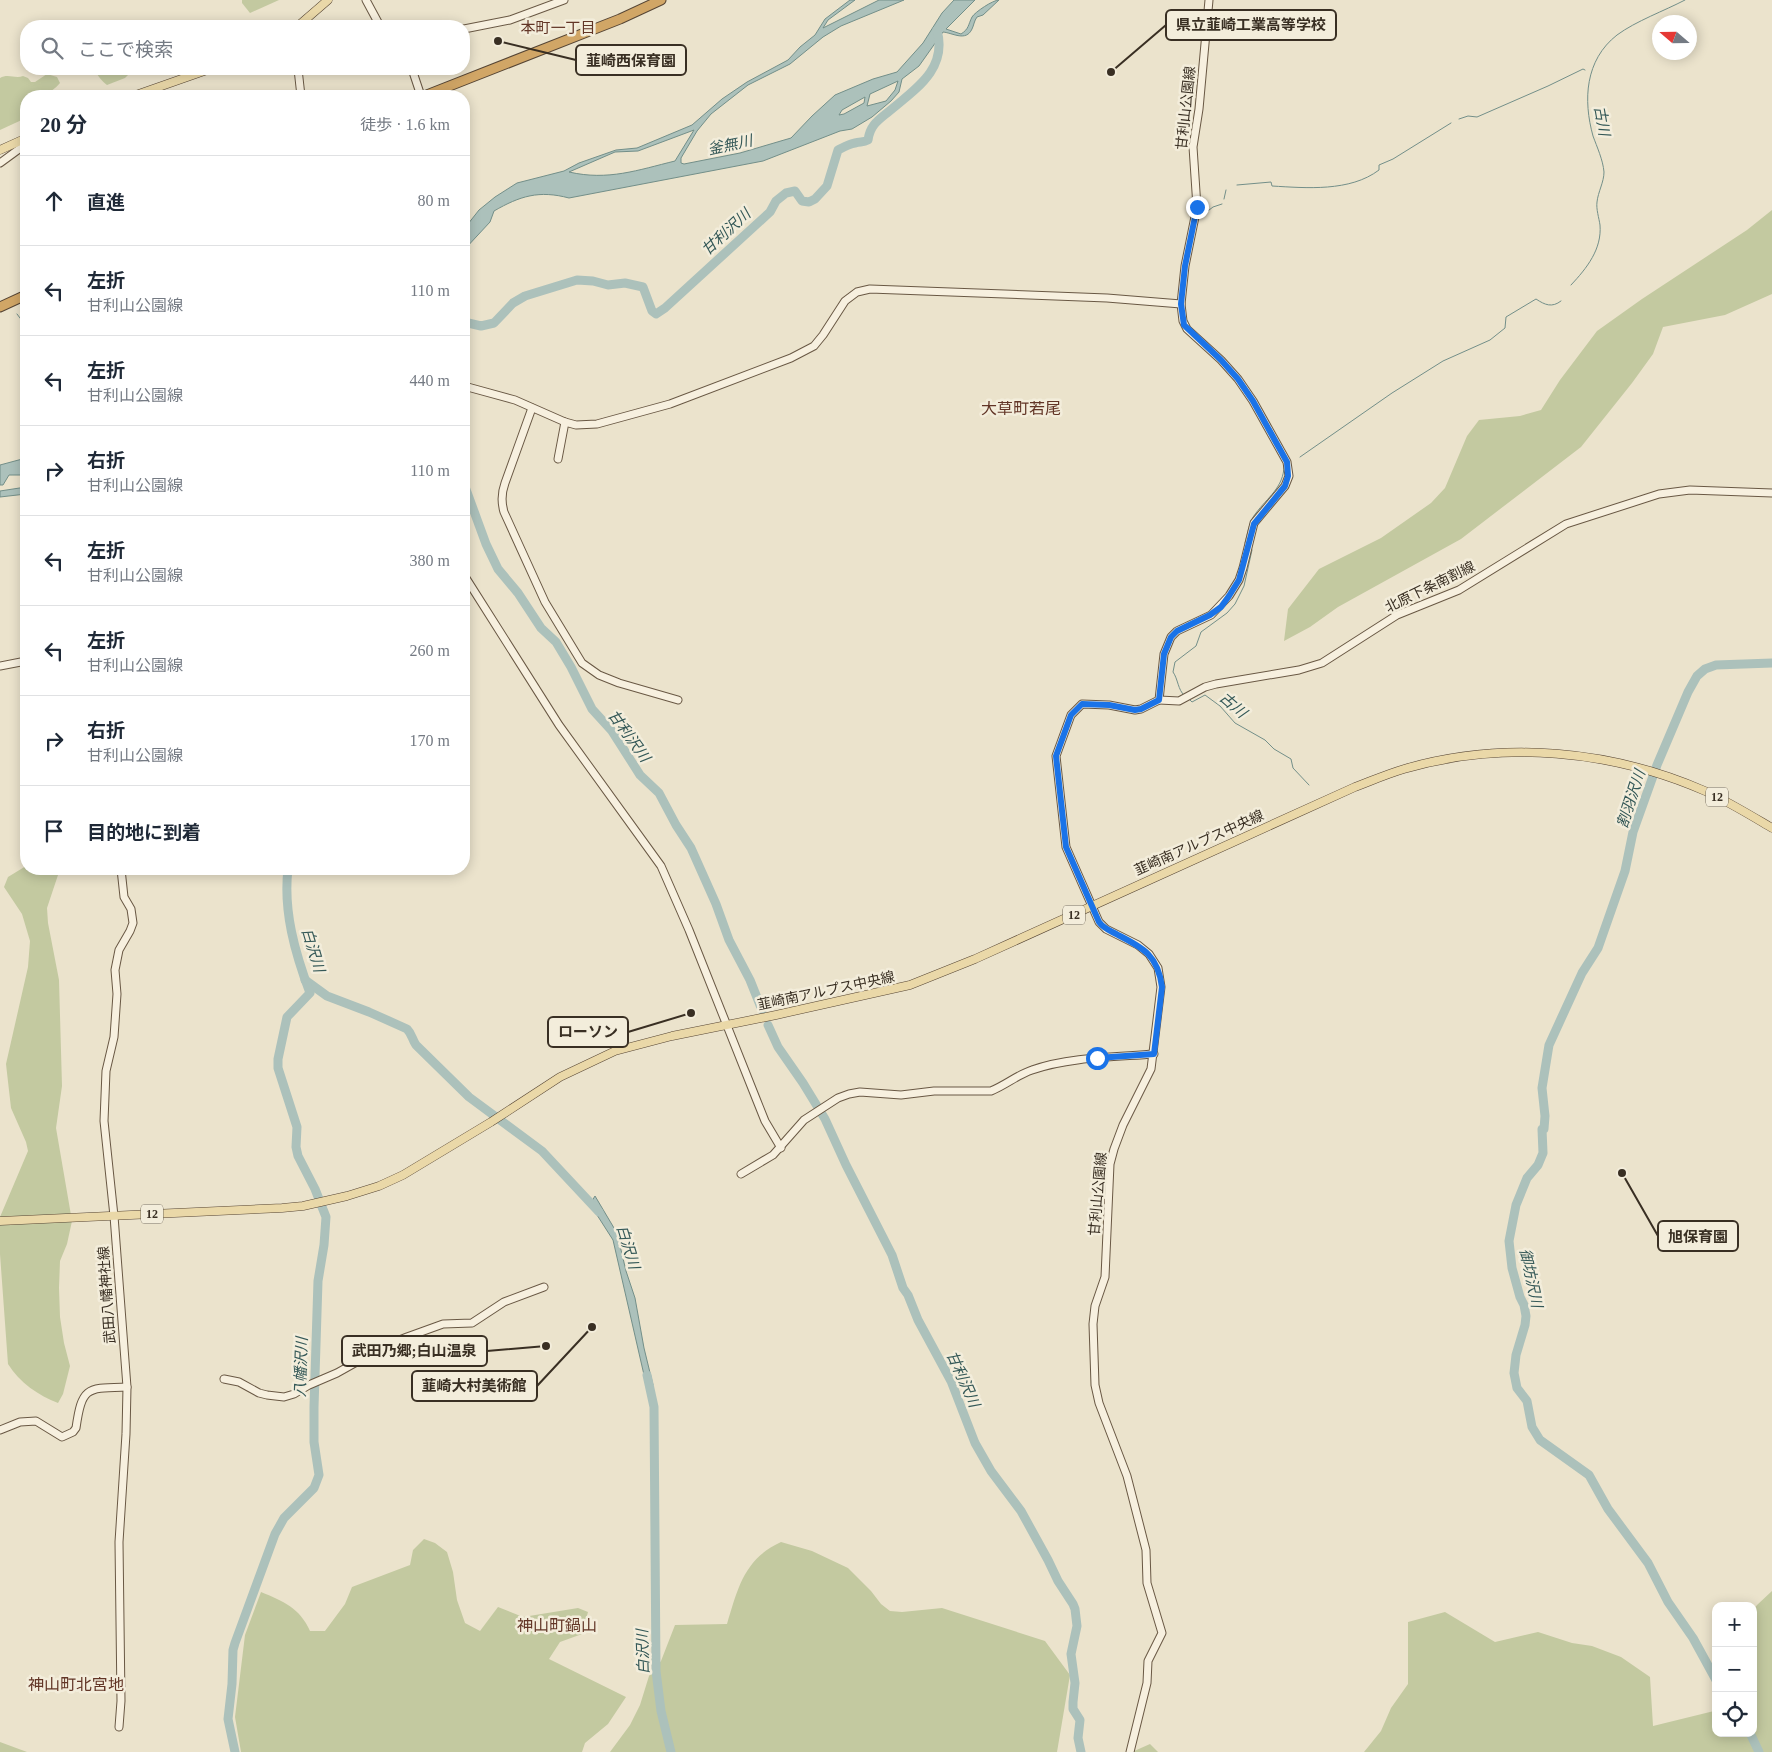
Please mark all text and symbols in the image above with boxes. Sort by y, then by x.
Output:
callout: 県立韮崎工業高等学校 [1166,10,1336,40]
north arrow [1652,15,1697,60]
text: 県立韮崎工業高等学校 [1176,17,1326,33]
search box [20,20,470,75]
district label: 本町一丁目 [520,20,596,36]
icon: search [38,34,66,62]
text: ここで検索 [78,39,173,60]
callout: 韮崎西保育園 [576,45,686,75]
text: 韮崎西保育園 [586,53,676,69]
street label: 甘利山公園線 [1174,65,1198,151]
water label: 古川 [1592,105,1613,139]
text: 20 分 [40,113,87,137]
text: 徒歩 · 1.6 km [360,116,450,133]
water label: 釜無川 [706,132,756,158]
icon: ahead [40,187,68,215]
text: 直進 [87,192,125,213]
text: 80 m [418,192,450,209]
route end [1186,196,1209,219]
water label: 甘利沢川 [699,204,755,258]
text: 左折 [87,270,125,291]
icon: left [40,277,68,305]
text: 110 m [410,282,450,299]
text: 甘利山公園線 [87,297,183,314]
text: 左折 [87,360,125,381]
icon: left [40,367,68,395]
text: 440 m [410,372,450,389]
text: 甘利山公園線 [87,387,183,404]
district label: 大草町若尾 [981,400,1061,417]
text: 右折 [87,450,125,471]
icon: right [40,457,68,485]
text: 110 m [410,462,450,479]
text: 甘利山公園線 [87,477,183,494]
text: 左折 [87,540,125,561]
icon: left [40,547,68,575]
text: 380 m [410,552,450,569]
street label: 北原下条南割線 [1382,558,1477,615]
text: 甘利山公園線 [87,567,183,584]
text: 左折 [87,630,125,651]
icon: left [40,637,68,665]
text: 260 m [410,642,450,659]
text: 甘利山公園線 [87,657,183,674]
water label: 古川 [1216,689,1251,722]
water label: 甘利沢川 [605,707,654,767]
text: 右折 [87,720,125,741]
icon: right [40,727,68,755]
text: 170 m [410,732,450,749]
text: 甘利山公園線 [87,747,183,764]
water label: 割羽沢川 [1614,766,1648,830]
road number: 12 [1706,788,1728,806]
street label: 韮崎南アルプス中央線 [1132,808,1266,878]
icon: arrive [40,817,68,845]
text: 目的地に到着 [87,822,201,843]
road number: 12 [1063,906,1085,924]
water label: 白沢川 [299,926,328,976]
street label: 韮崎南アルプス中央線 [756,969,896,1013]
callout: ローソン [548,1017,628,1047]
text: ローソン [558,1024,618,1040]
route start [1086,1047,1109,1070]
street label: 甘利山公園線 [1087,1152,1109,1236]
road number: 12 [141,1204,163,1224]
callout: 旭保育園 [1658,1221,1738,1251]
water label: 白沢川 [614,1223,643,1273]
text: 旭保育園 [1668,1229,1728,1245]
street label: 武田八幡神社線 [96,1246,118,1344]
water label: 御坊沢川 [1517,1247,1545,1311]
water label: 八幡沢川 [292,1335,310,1397]
callout: 武田乃郷;白山温泉 [342,1336,487,1366]
text: 武田乃郷;白山温泉 [352,1342,477,1359]
water label: 甘利沢川 [943,1348,983,1411]
callout: 韮崎大村美術館 [412,1371,537,1401]
text: 韮崎大村美術館 [421,1377,527,1394]
map controls [1712,1602,1757,1737]
button: + [1712,1602,1757,1647]
district label: 神山町鍋山 [517,1617,597,1634]
water label: 白沢川 [634,1627,652,1675]
button: − [1712,1647,1757,1692]
district label: 神山町北宮地 [28,1676,124,1693]
button: locate [1712,1692,1757,1737]

